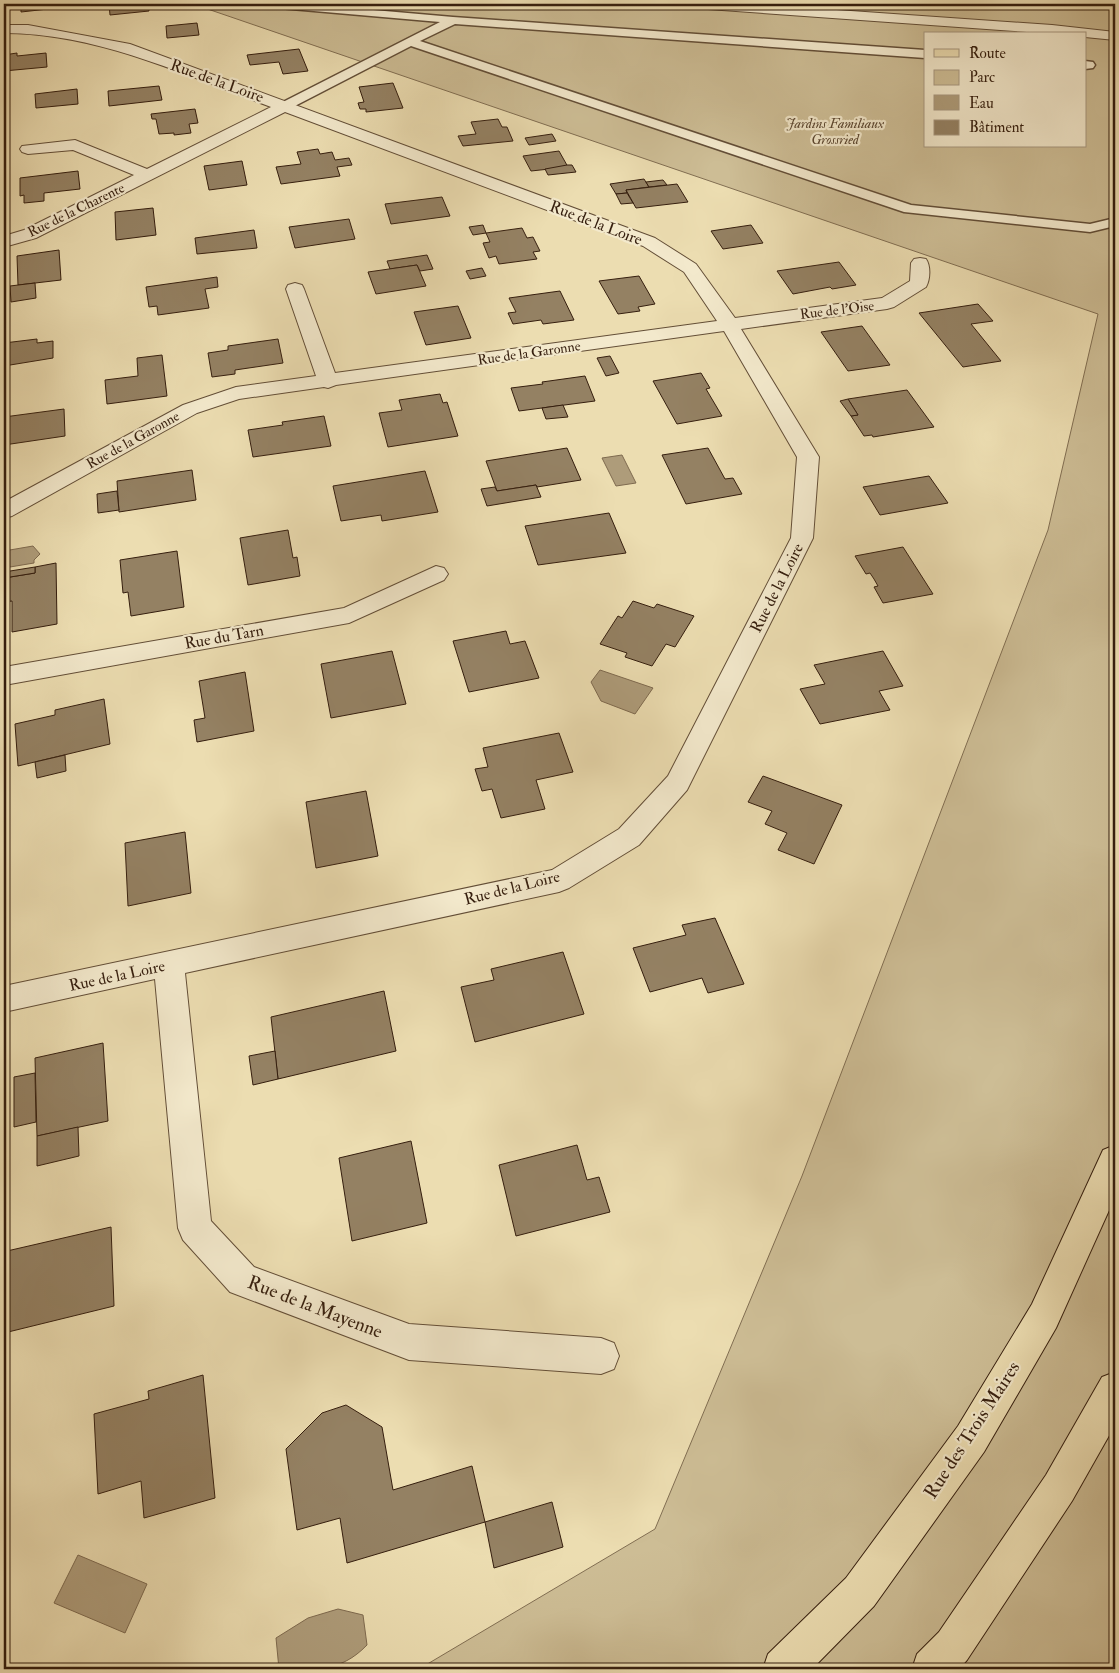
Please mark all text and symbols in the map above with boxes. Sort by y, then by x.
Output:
legend [924,32,1086,148]
text: Route [969,44,1006,63]
street label: Rue de la Loire [168,55,267,107]
text: Parc [969,68,995,87]
text: Eau [969,94,994,113]
park label: Jardins Familiaux Grossried [786,115,884,148]
text: Bâtiment [969,118,1024,137]
street label: Rue de la Charente [25,179,127,241]
street label: Rue de la Loire [547,196,646,250]
street label: Rue de l'Oise [799,297,875,323]
street label: Rue de la Garonne [477,337,582,369]
street label: Rue de la Garonne [84,407,183,473]
street label: Rue de la Loire [746,540,808,636]
street label: Rue du Tarn [183,620,265,654]
street label: Rue de la Loire [462,866,562,910]
street label: Rue de la Loire [67,956,167,996]
street label: Rue de la Mayenne [244,1270,386,1344]
street label: Rue des Trois Maires [919,1357,1025,1503]

